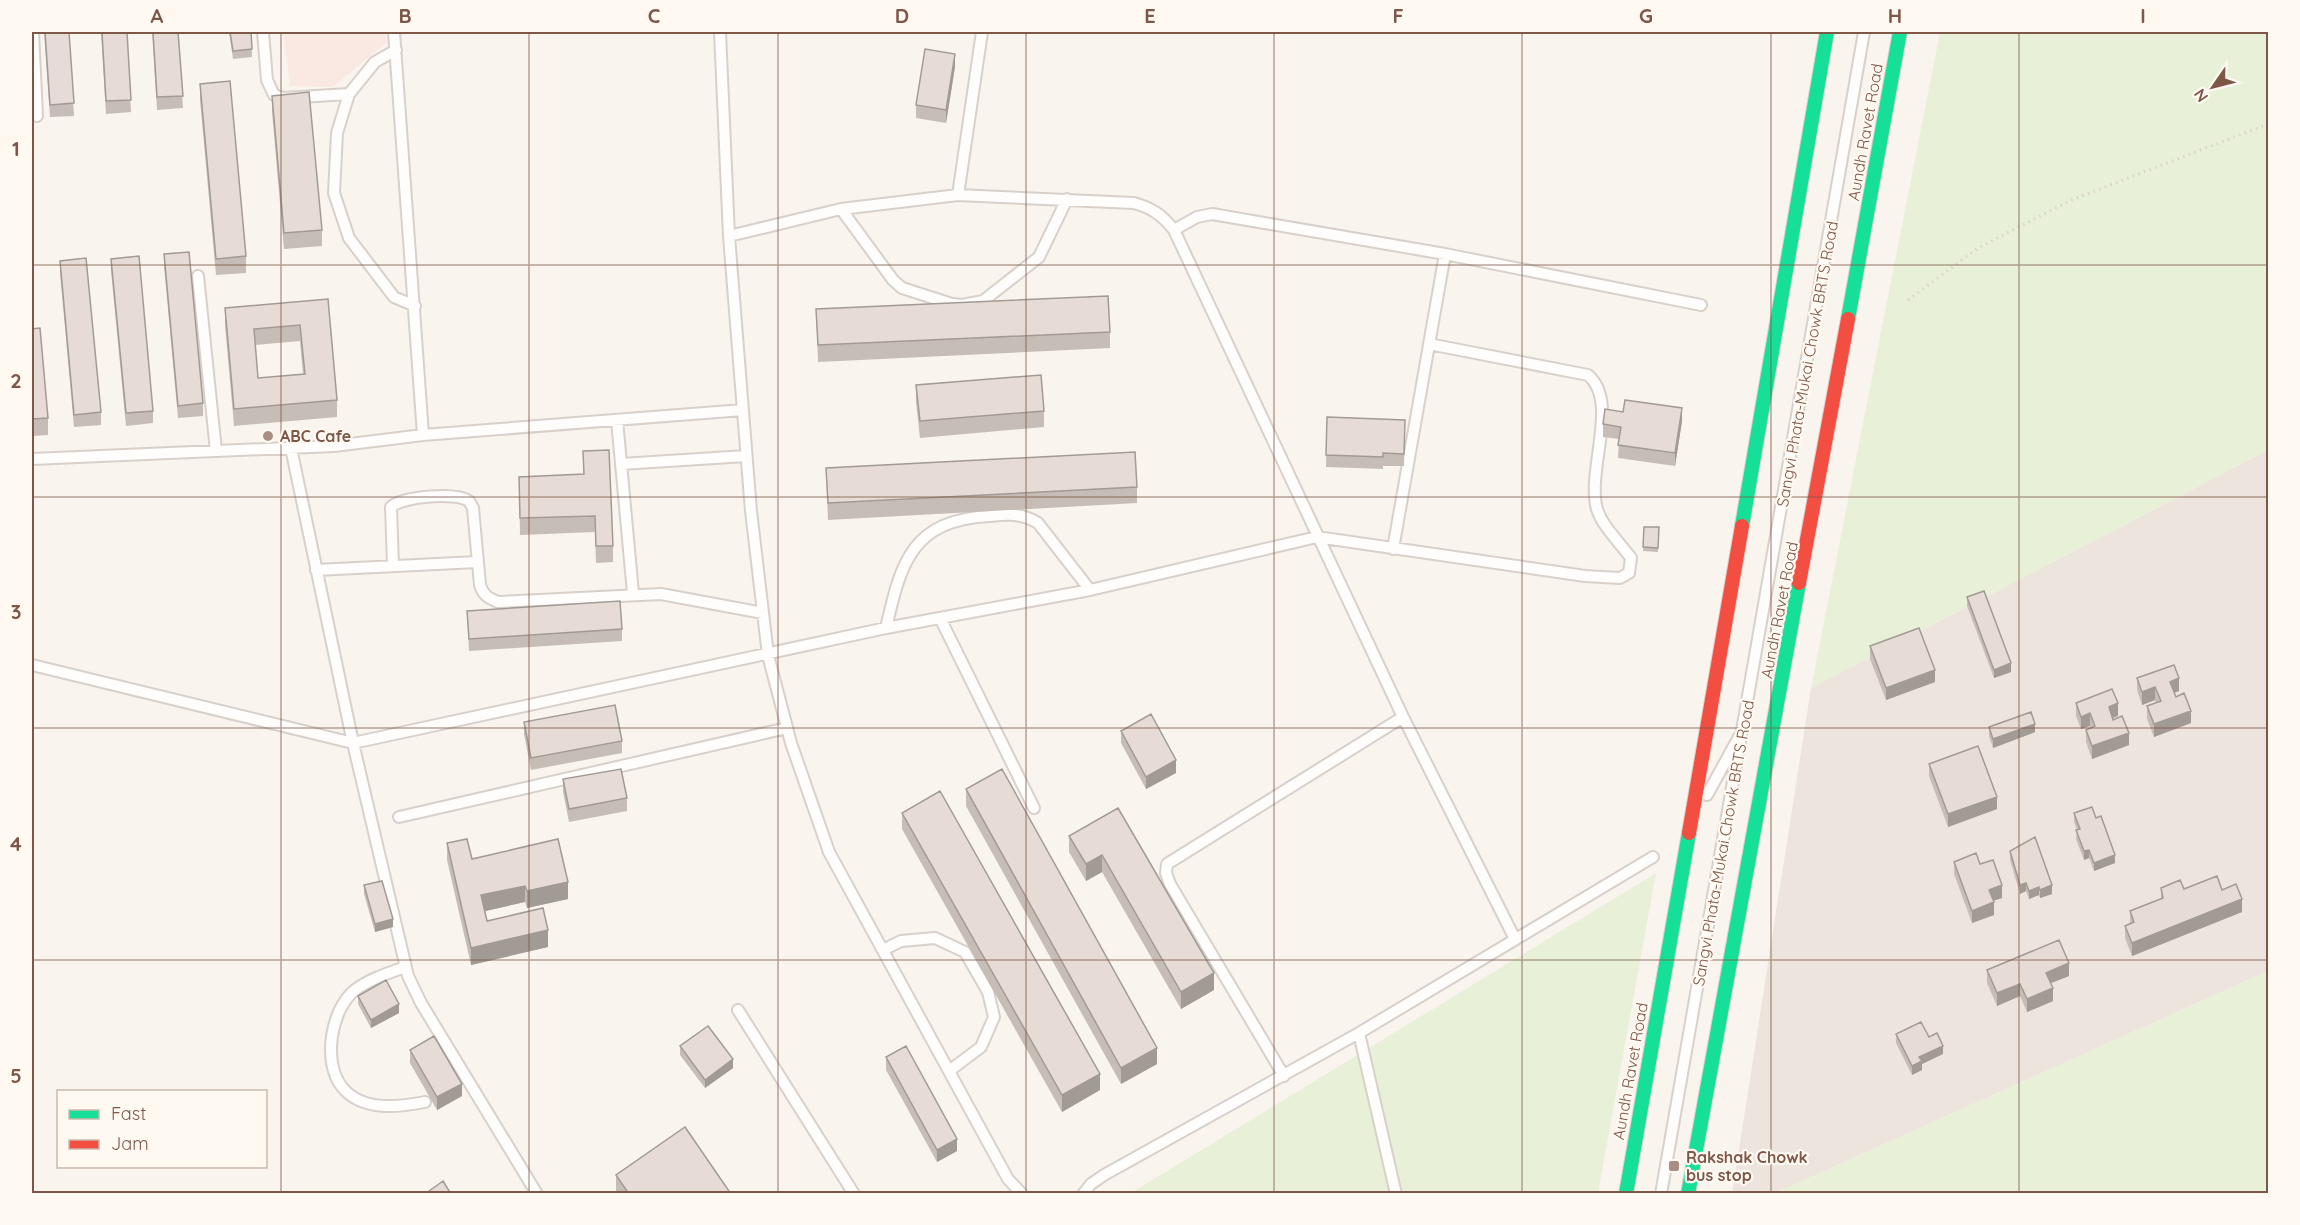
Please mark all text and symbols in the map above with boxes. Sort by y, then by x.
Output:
text: A [151,3,164,28]
text: B [398,3,412,28]
text: C [648,3,661,28]
text: D [895,3,909,28]
text: E [1144,3,1156,28]
text: F [1392,3,1404,28]
text: G [1639,3,1653,28]
text: H [1888,3,1902,28]
text: I [2140,3,2146,28]
north arrow [2183,57,2243,117]
street label: Aundh Ravet Road [1843,62,1887,202]
text: N [2189,85,2212,106]
text: 1 [12,136,20,161]
street label: Sangvi Phata-Mukai Chowk BRTS Road [1772,219,1842,509]
text: 2 [10,368,22,393]
place label: ABC Cafe [280,426,351,446]
marker: ABC Cafe [261,429,275,443]
street label: Aundh Ravet Road [1756,540,1802,680]
text: 3 [11,599,21,624]
street label: Sangvi Phata-Mukai Chowk BRTS Road [1688,698,1758,988]
text: 4 [10,831,22,856]
street label: Aundh Ravet Road [1608,1001,1652,1141]
text: 5 [10,1063,22,1088]
legend [57,1090,267,1168]
text: Fast [111,1102,146,1125]
text: Jam [111,1132,149,1155]
place label: Rakshak Chowk bus stop [1686,1147,1808,1185]
marker: Rakshak Chowk bus stop [1667,1159,1681,1173]

